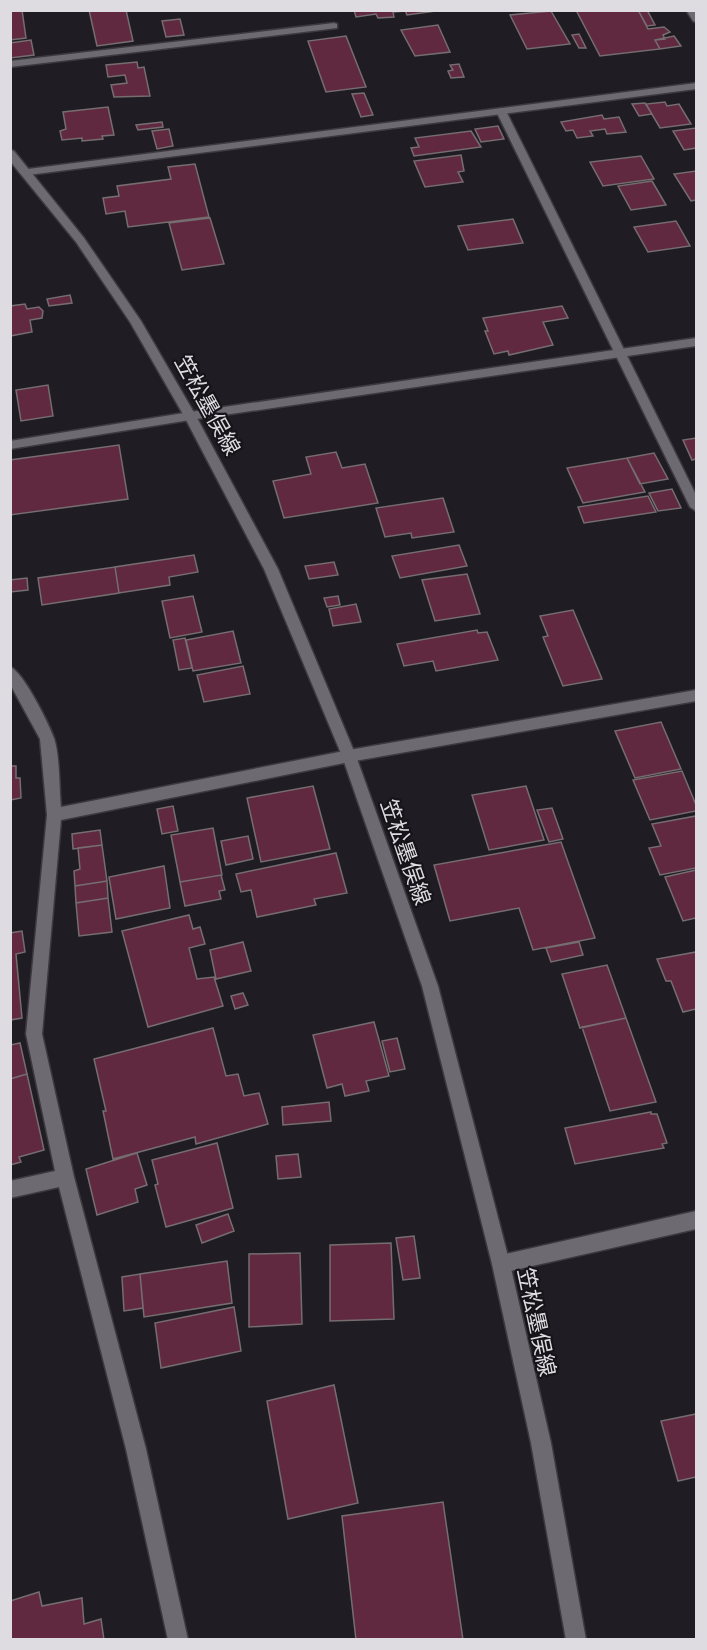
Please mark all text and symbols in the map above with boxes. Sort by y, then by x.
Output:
street label: 笠松墨俣線 [166,349,250,461]
street label: 笠松墨俣線 [372,794,440,910]
street label: 笠松墨俣線 [509,1265,565,1379]

